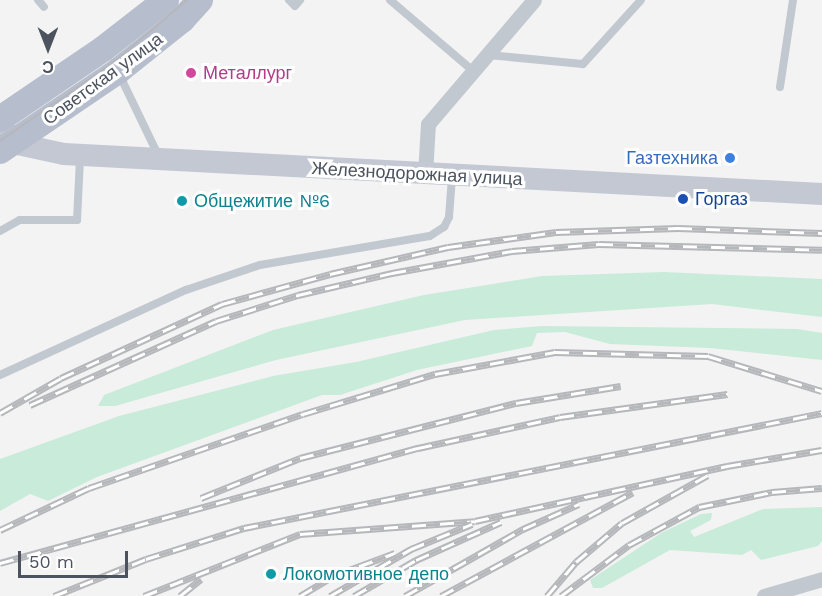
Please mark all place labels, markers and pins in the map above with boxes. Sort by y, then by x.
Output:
place label: Металлург [203,62,292,84]
marker: Металлург [184,66,198,80]
place label: Газтехника [626,147,718,169]
marker: Газтехника [723,151,737,165]
place label: Горгаз [695,188,748,210]
place label: Общежитие №6 [194,190,330,212]
marker: Горгаз [676,192,690,206]
marker: Общежитие №6 [175,194,189,208]
place label: Локомотивное депо [283,563,449,585]
marker: Локомотивное депо [264,567,278,581]

